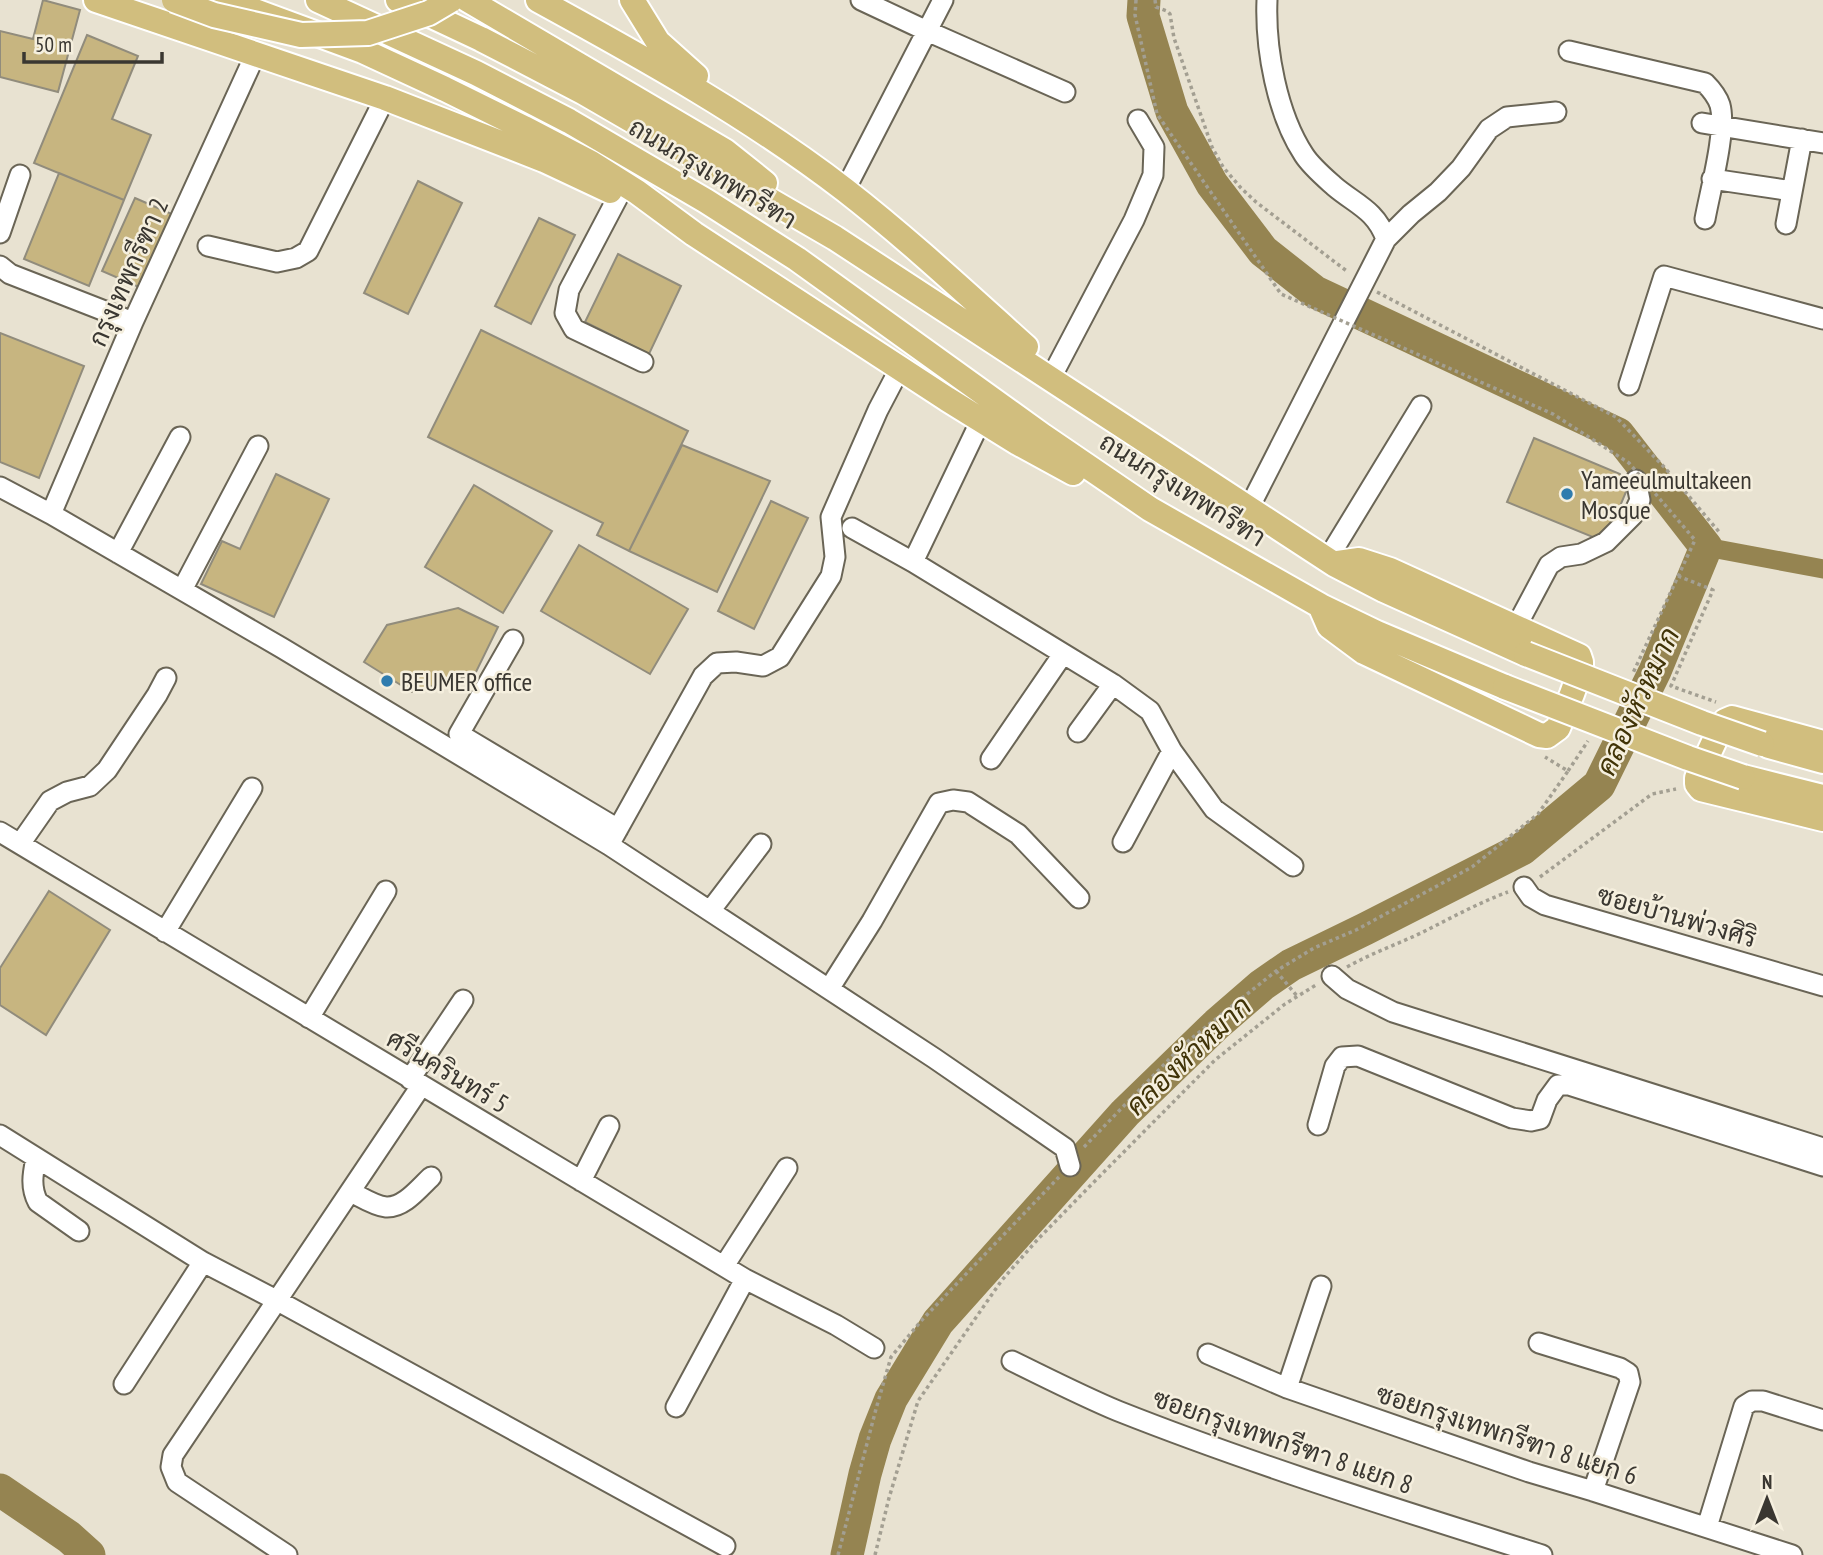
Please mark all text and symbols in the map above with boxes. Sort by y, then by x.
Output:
scale bar [24,21,163,65]
text: 50 m [35,31,72,58]
street label: ถนนกรุงเทพกรีฑา [622,110,803,238]
street label: กรุงเทพกรีฑา 2 [81,193,177,352]
street label: ถนนกรุงเทพกรีฑา [1093,425,1272,555]
place label: Yameeulmultakeen Mosque [1581,463,1752,526]
marker: Yameeulmultakeen Mosque [1559,486,1575,502]
water label: คลองหัวหมาก [1587,621,1687,781]
place label: BEUMER office [401,665,532,698]
marker: BEUMER office [379,673,395,689]
street label: ซอยบ้านพ่วงศิริ [1594,878,1760,954]
water label: คลองหัวหมาก [1117,987,1259,1123]
street label: ศรีนครินทร์ 5 [381,1022,515,1120]
street label: ซอยกรุงเทพกรีฑา 8 แยก 6 [1372,1376,1642,1494]
street label: ซอยกรุงเทพกรีฑา 8 แยก 8 [1148,1381,1417,1503]
north arrow [1732,1464,1802,1534]
text: N [1762,1470,1772,1494]

